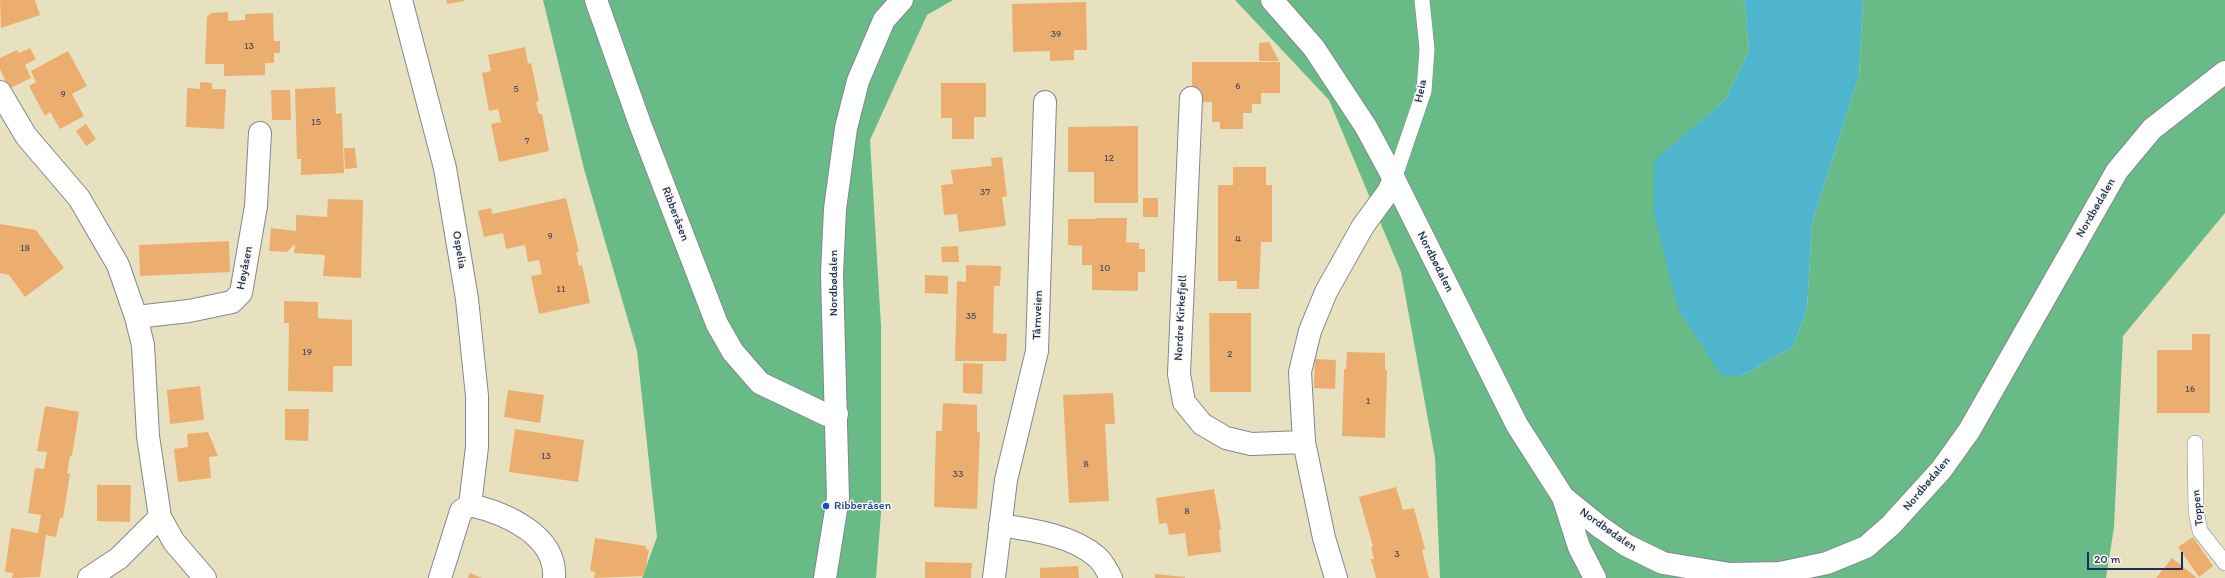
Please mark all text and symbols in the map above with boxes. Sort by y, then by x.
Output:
house number: 39 [1051,28,1061,40]
house number: 13 [244,40,254,52]
street label: Heia [1412,78,1430,104]
house number: 6 [1235,80,1241,92]
house number: 5 [513,83,519,95]
house number: 9 [60,88,66,100]
house number: 15 [311,116,321,128]
house number: 7 [525,135,529,147]
house number: 12 [1104,152,1114,164]
street label: Nordbødalen [2073,176,2119,240]
street label: Ribberåsen [658,185,692,243]
house number: 37 [980,186,990,198]
street label: Nordbødalen [1414,229,1456,295]
street label: Ospelia [449,230,469,270]
house number: 9 [547,230,553,242]
house number: 4 [1235,233,1241,245]
house number: 18 [20,242,30,254]
street label: Høyåsen [234,245,256,291]
street label: Nordbødalen [827,250,841,316]
house number: 10 [1100,262,1110,274]
street label: Nordre Kirkefjell [1172,275,1190,361]
house number: 11 [556,283,566,295]
street label: Tårnveien [1030,290,1046,340]
house number: 35 [966,310,976,322]
house number: 19 [302,346,312,358]
house number: 2 [1227,348,1233,360]
house number: 16 [2185,383,2195,395]
house number: 1 [1366,395,1370,407]
house number: 13 [541,450,551,462]
street label: Nordbødalen [1900,454,1954,514]
house number: 8 [1083,458,1089,470]
house number: 33 [953,468,963,480]
street label: Toppen [2189,489,2207,527]
place label: Ribberåsen [834,499,891,513]
marker: Ribberåsen [821,501,831,511]
house number: 8 [1184,505,1190,517]
street label: Nordbødalen [1577,505,1639,555]
scale bar [2089,544,2185,570]
house number: 3 [1394,548,1400,560]
text: 20 m [2094,552,2121,566]

